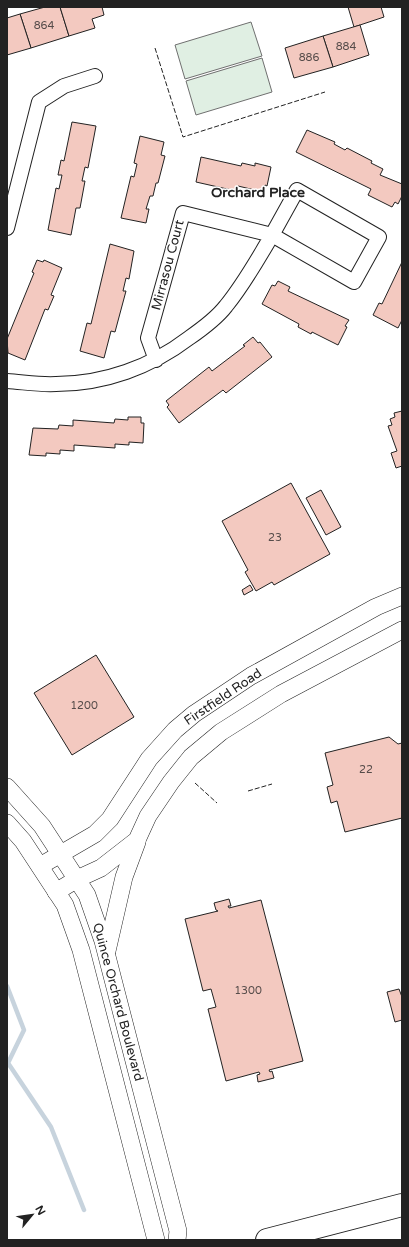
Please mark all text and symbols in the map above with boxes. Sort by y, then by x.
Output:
house number: 864 [34,19,54,32]
house number: 884 [336,40,356,53]
house number: 886 [299,51,319,64]
district label: Orchard Place [211,184,305,201]
street label: Mirrasou Court [148,218,188,312]
house number: 23 [268,531,282,544]
street label: Firstfield Road [181,665,265,729]
house number: 1200 [70,699,98,712]
house number: 22 [359,763,373,776]
street label: Quince Orchard Boulevard [89,921,147,1083]
house number: 1300 [234,984,262,997]
north arrow [12,1195,52,1235]
text: N [32,1203,48,1217]

